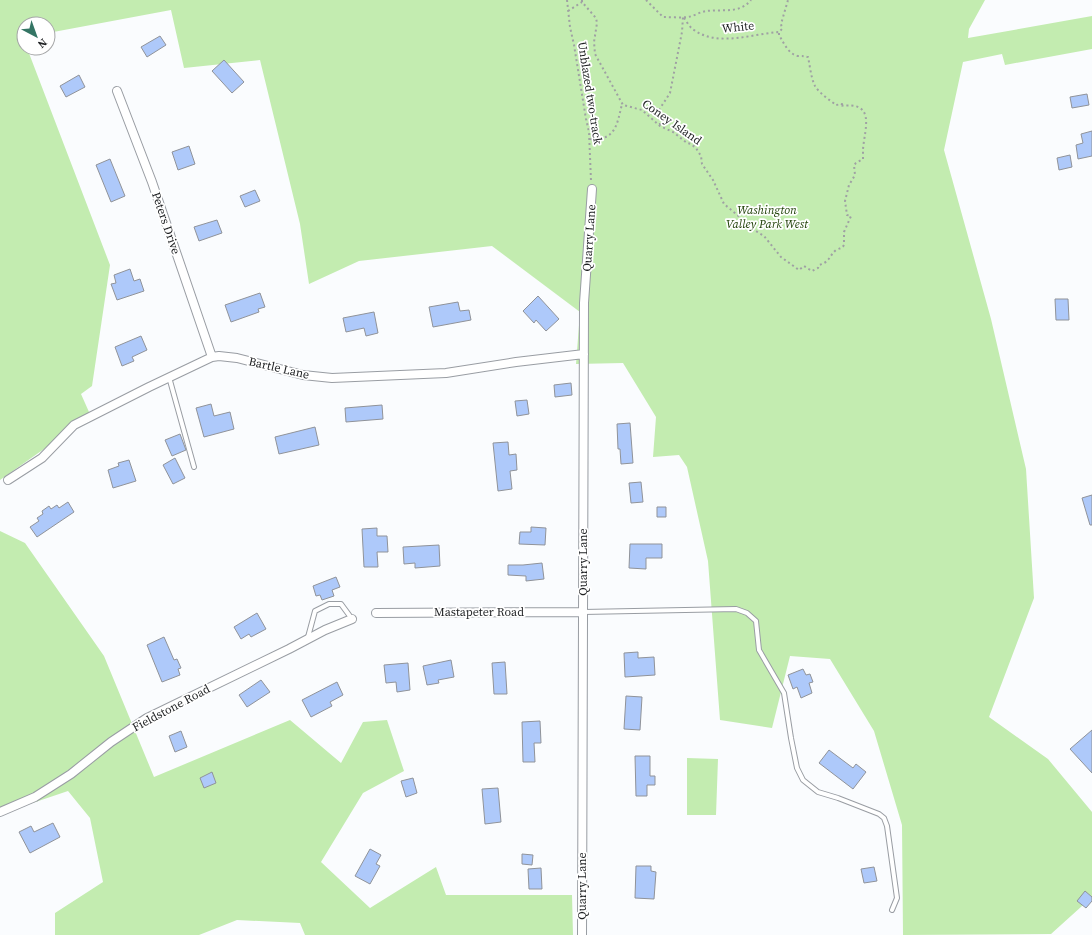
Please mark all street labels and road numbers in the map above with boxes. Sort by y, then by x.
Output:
street label: White [721,17,755,37]
street label: Unblazed two-track [574,40,606,146]
street label: Coney Island [639,96,705,149]
street label: Peters Drive [148,190,184,256]
street label: Quarry Lane [579,204,599,272]
street label: Bartle Lane [247,353,311,383]
street label: Quarry Lane [575,528,591,596]
street label: Mastapeter Road [434,604,524,620]
street label: Fieldstone Road [129,681,213,735]
street label: Quarry Lane [574,852,590,920]

